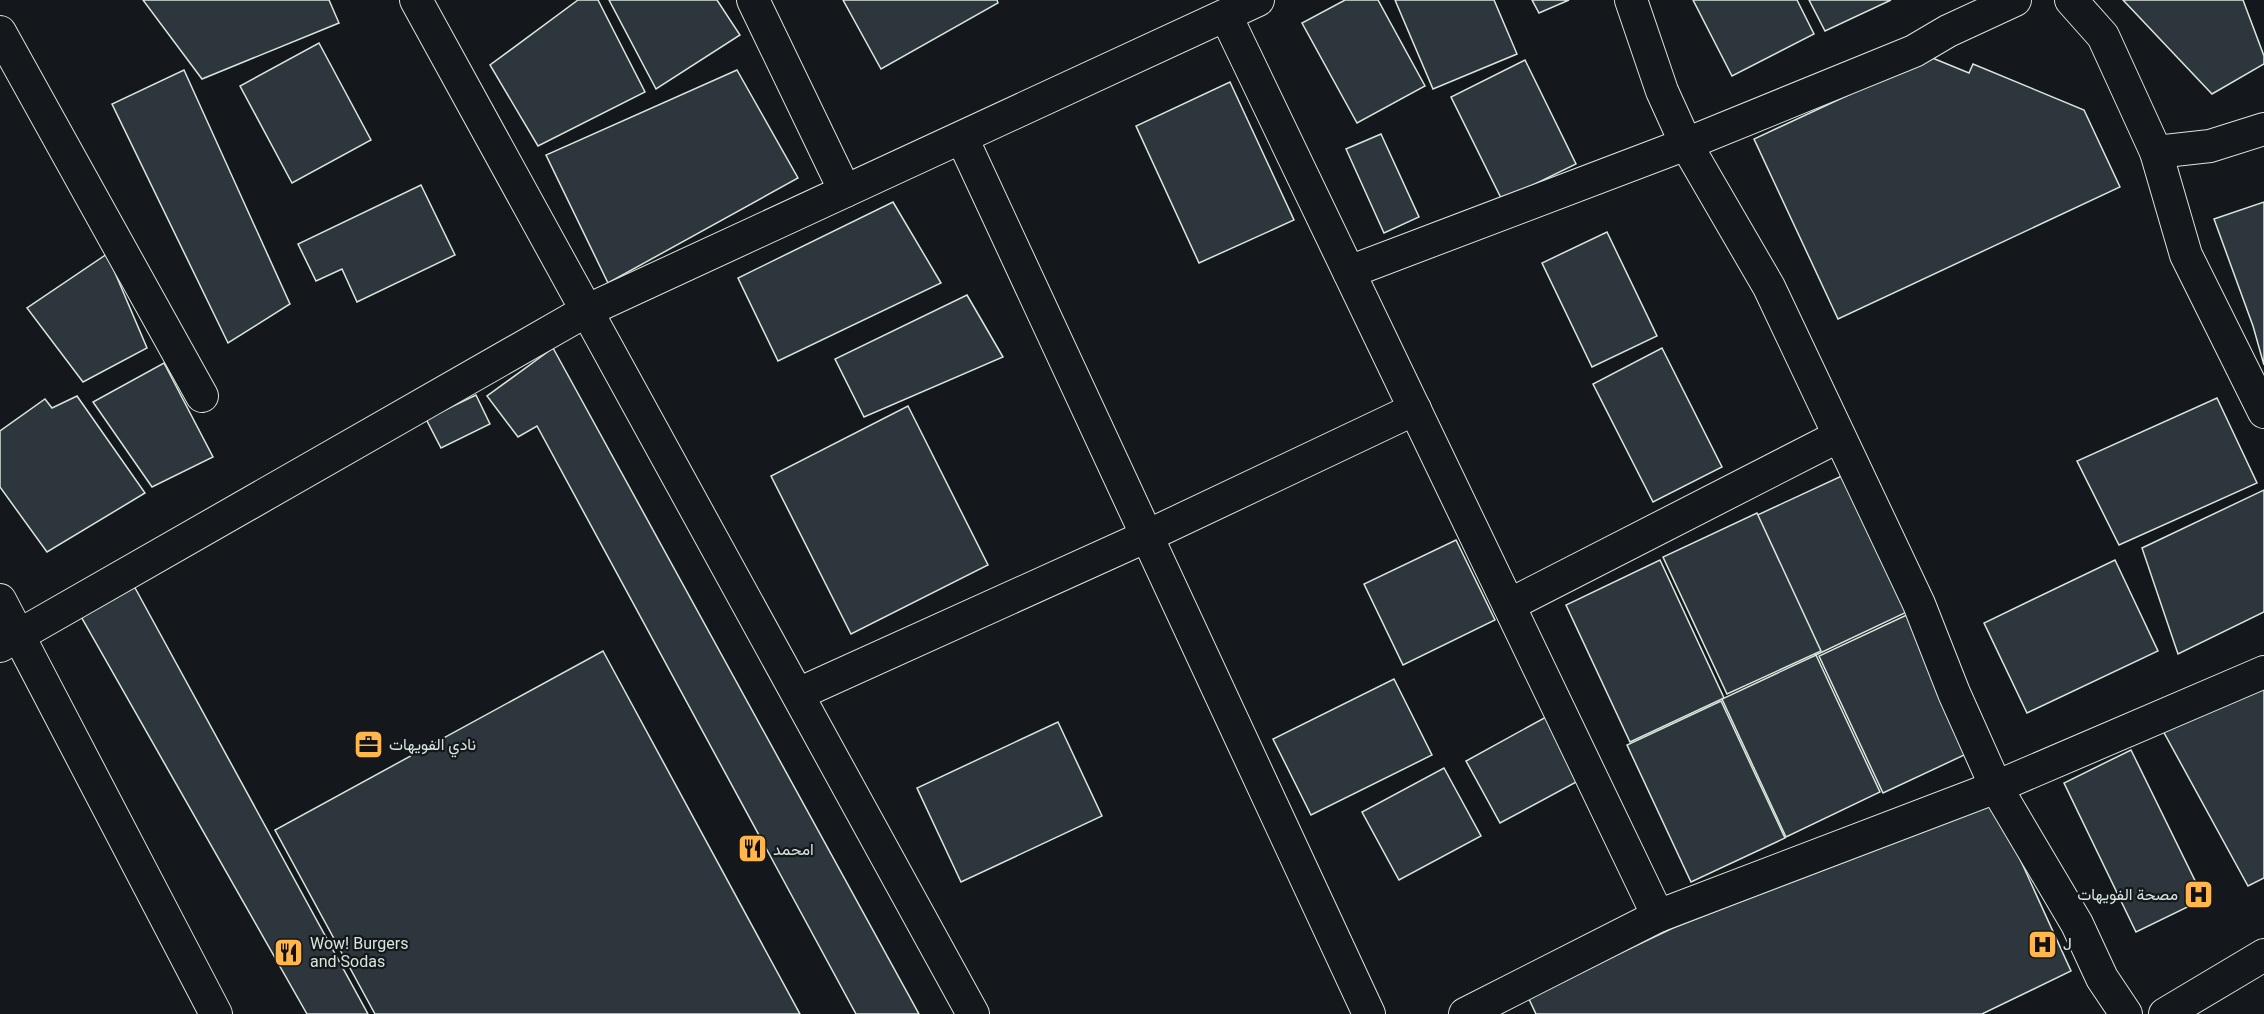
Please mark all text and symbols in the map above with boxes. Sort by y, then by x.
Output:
office icon: نادي الفويهات [352,728,384,760]
place label: نادي الفويهات [389,735,476,758]
restaurant icon: امحمد [736,833,768,865]
place label: امحمد [773,840,814,859]
hospital icon: مصحة الفويهات [2183,878,2215,910]
place label: مصحة الفويهات [2077,885,2178,905]
hospital icon: J [2026,928,2058,960]
place label: Wow! Burgers and Sodas [310,934,408,971]
place label: J [2063,935,2072,954]
restaurant icon: Wow! Burgers and Sodas [273,936,305,968]

